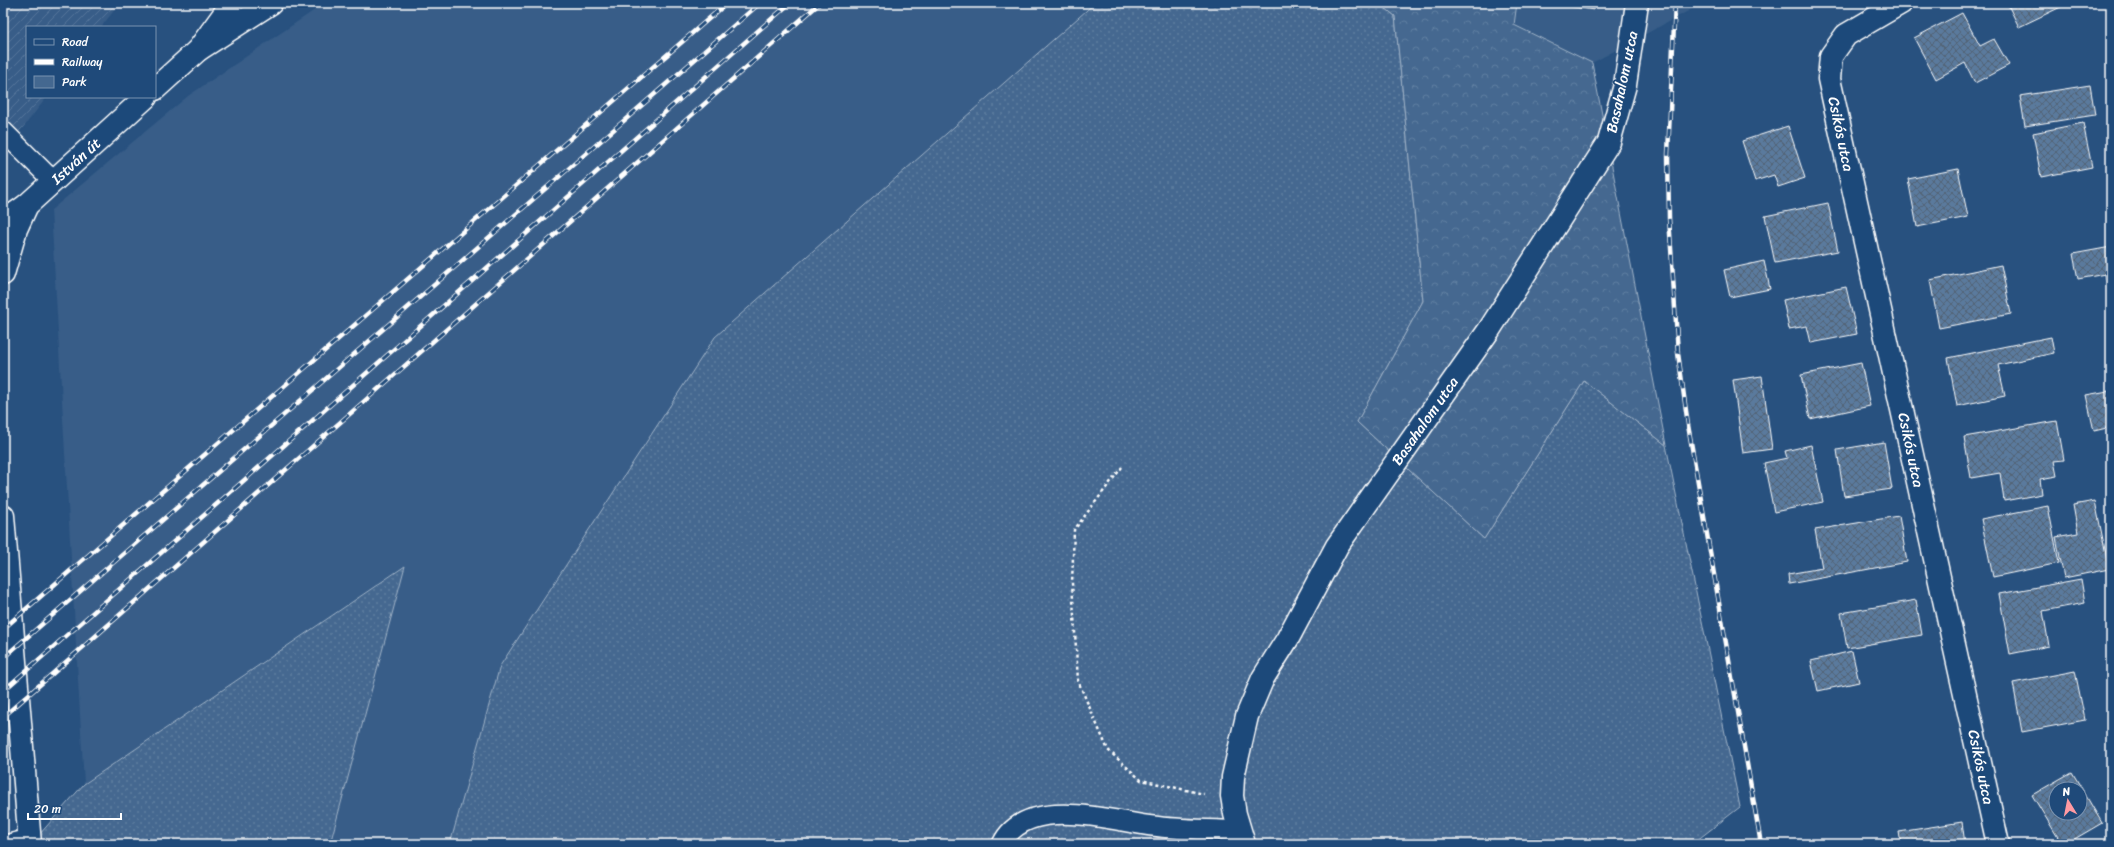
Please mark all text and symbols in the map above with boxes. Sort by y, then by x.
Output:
legend [26,26,156,98]
street label: Basahalom utca [1598,28,1646,135]
text: Road [62,31,89,53]
text: Railway [62,51,103,73]
text: Park [62,71,87,93]
street label: Csikós utca [1820,94,1862,174]
street label: István út [44,131,108,192]
street label: Basahalom utca [1385,371,1466,471]
street label: Csikós utca [1890,410,1932,490]
street label: Csikós utca [1960,727,2002,807]
north arrow [2048,781,2088,821]
text: N [2060,782,2072,802]
scale bar [28,795,121,821]
text: 20 m [34,798,61,820]

